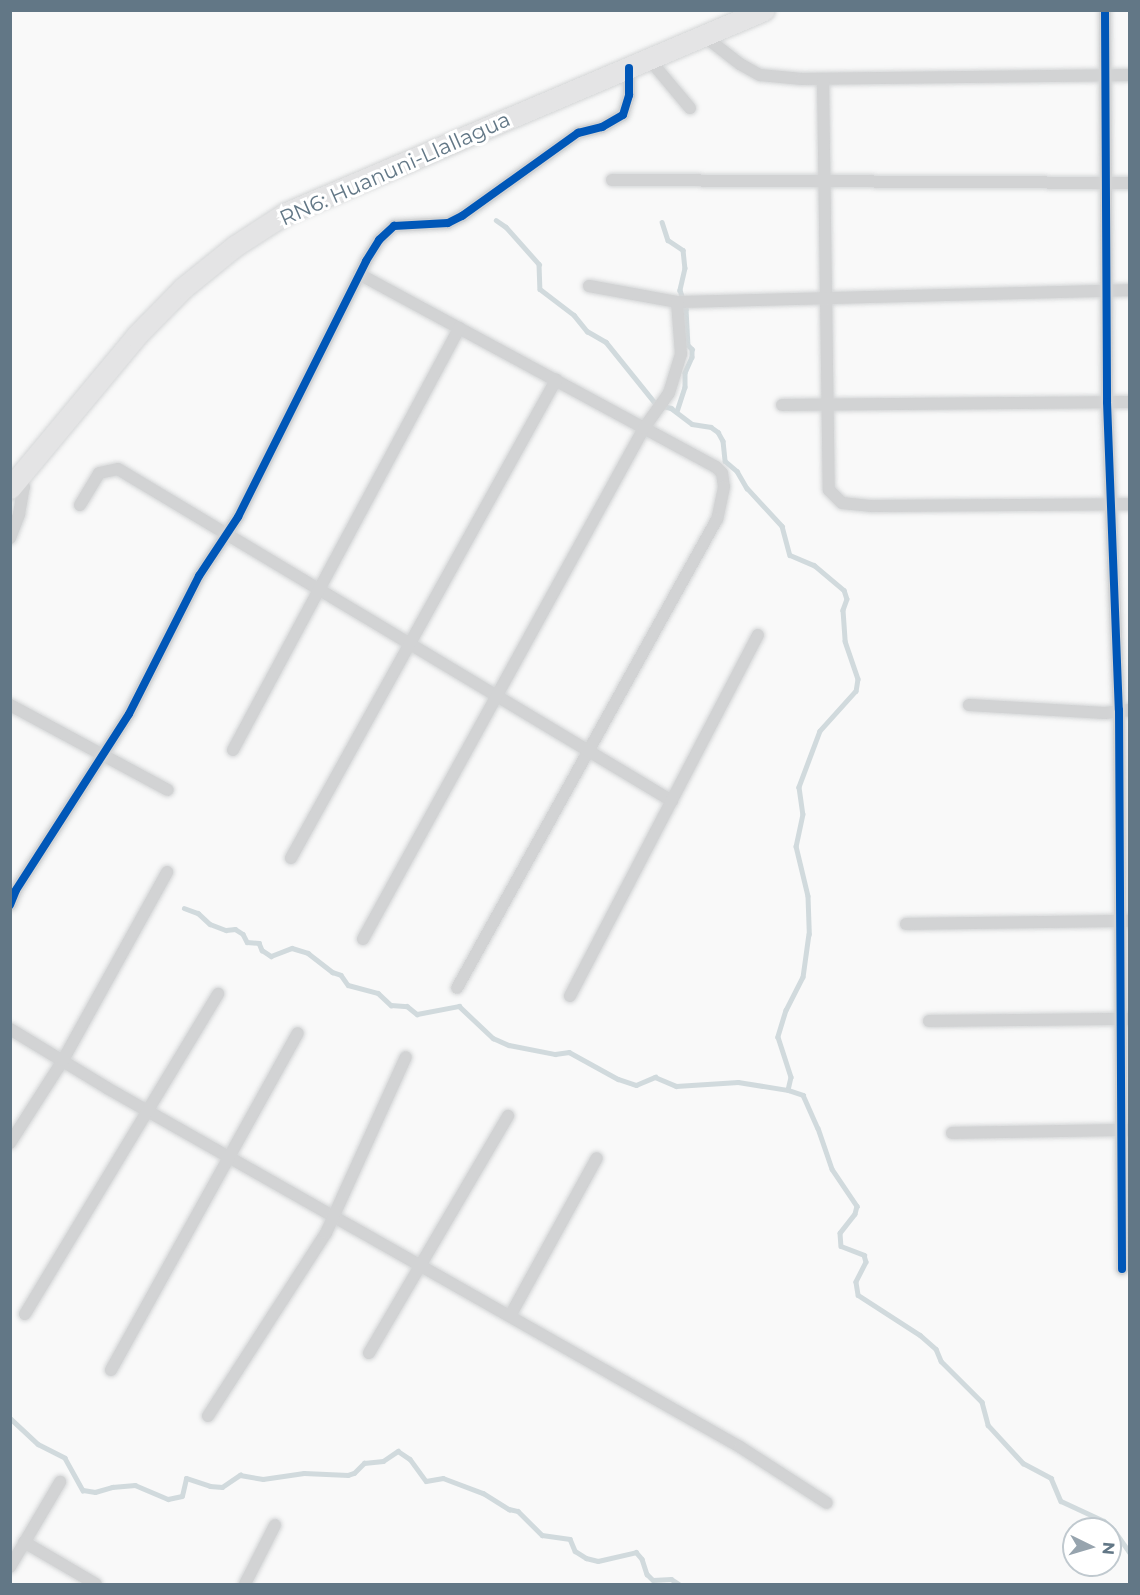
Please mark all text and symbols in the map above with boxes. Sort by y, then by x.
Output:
street label: RN6: Huanuni-Llallagua [276,107,514,231]
north arrow [1062,1517,1122,1577]
text: N [1098,1541,1118,1556]

